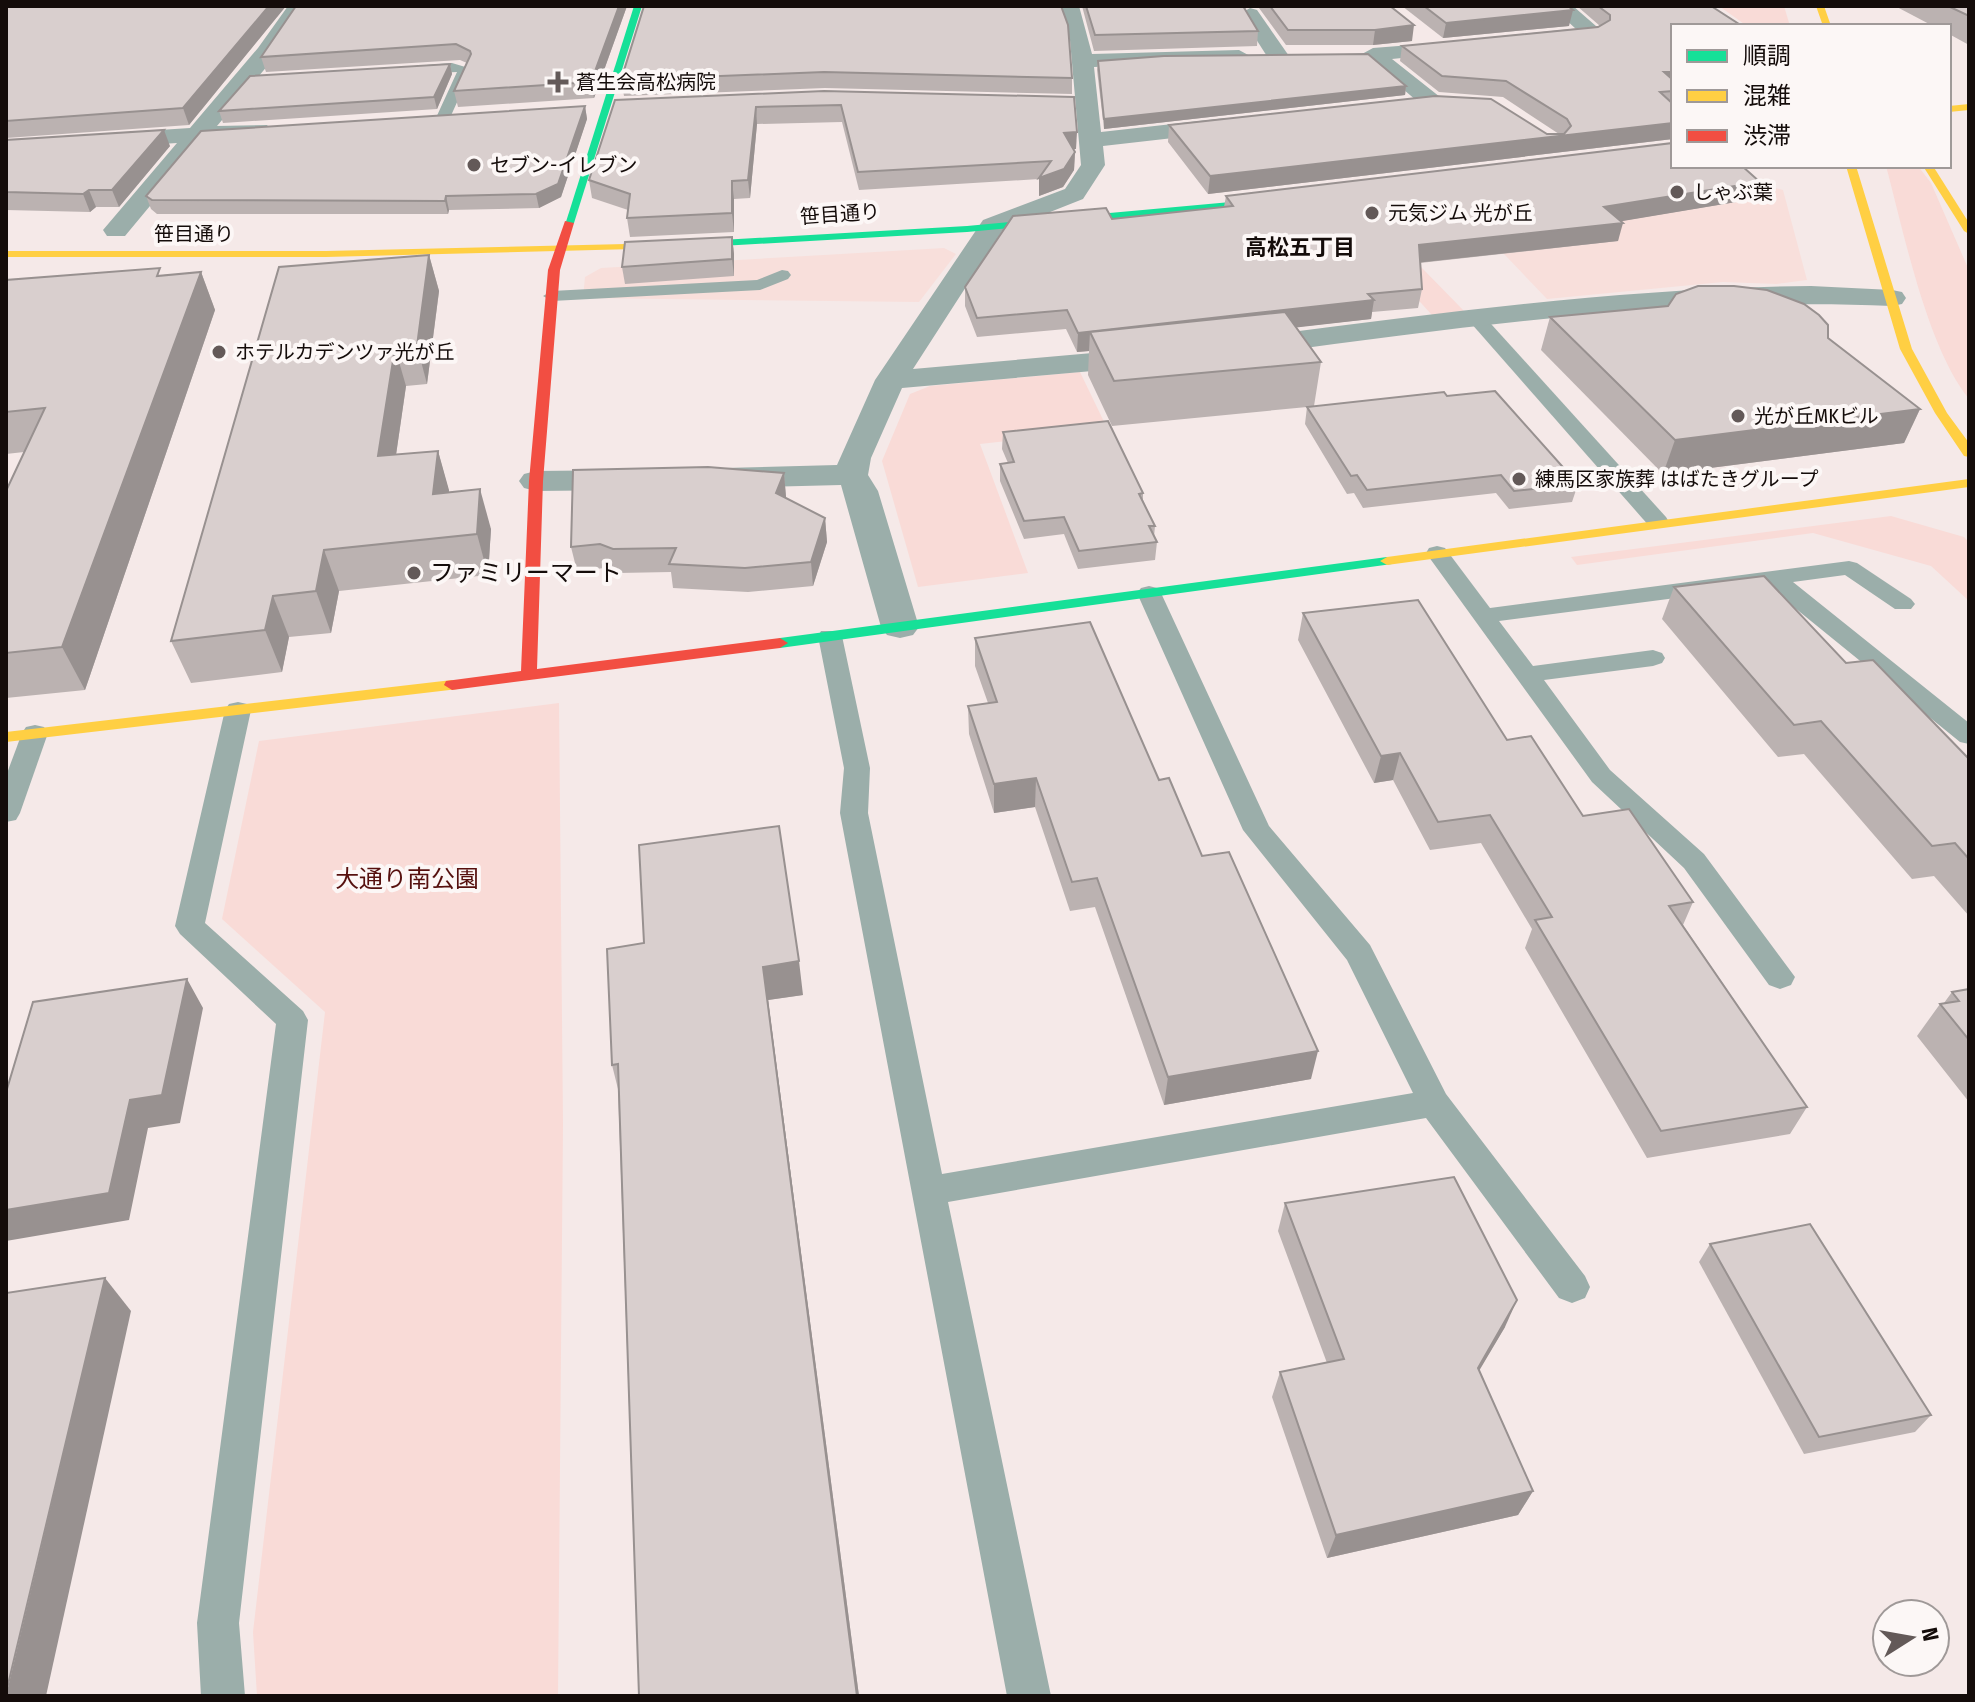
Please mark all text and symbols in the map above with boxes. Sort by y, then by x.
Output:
legend [1671,24,1951,168]
text: 順調 [1743,42,1791,70]
place label: 蒼生会高松病院 [576,70,716,94]
marker: 蒼生会高松病院 [547,71,569,93]
text: 混雑 [1743,82,1791,110]
text: 渋滞 [1743,122,1791,150]
place label: セブン-イレブン [490,153,637,177]
marker: セブン-イレブン [465,156,483,174]
place label: しゃぶ葉 [1693,180,1773,204]
marker: しゃぶ葉 [1668,183,1686,201]
street label: 笹目通り [799,199,881,229]
place label: 元気ジム 光が丘 [1388,201,1533,225]
marker: 元気ジム 光が丘 [1363,204,1381,222]
street label: 笹目通り [154,222,234,246]
district label: 高松五丁目 [1245,234,1355,261]
place label: ホテルカデンツァ光が丘 [235,340,454,364]
marker: ホテルカデンツァ光が丘 [210,343,228,361]
place label: 光が丘MKビル [1754,404,1879,428]
marker: 光が丘MKビル [1729,407,1747,425]
place label: 練馬区家族葬 はばたきグループ [1535,467,1819,491]
marker: 練馬区家族葬 はばたきグループ [1510,470,1528,488]
place label: ファミリーマート [430,559,622,587]
marker: ファミリーマート [405,564,423,582]
park label: 大通り南公園 [335,865,479,893]
north arrow [1871,1598,1951,1678]
text: N [1916,1625,1945,1643]

